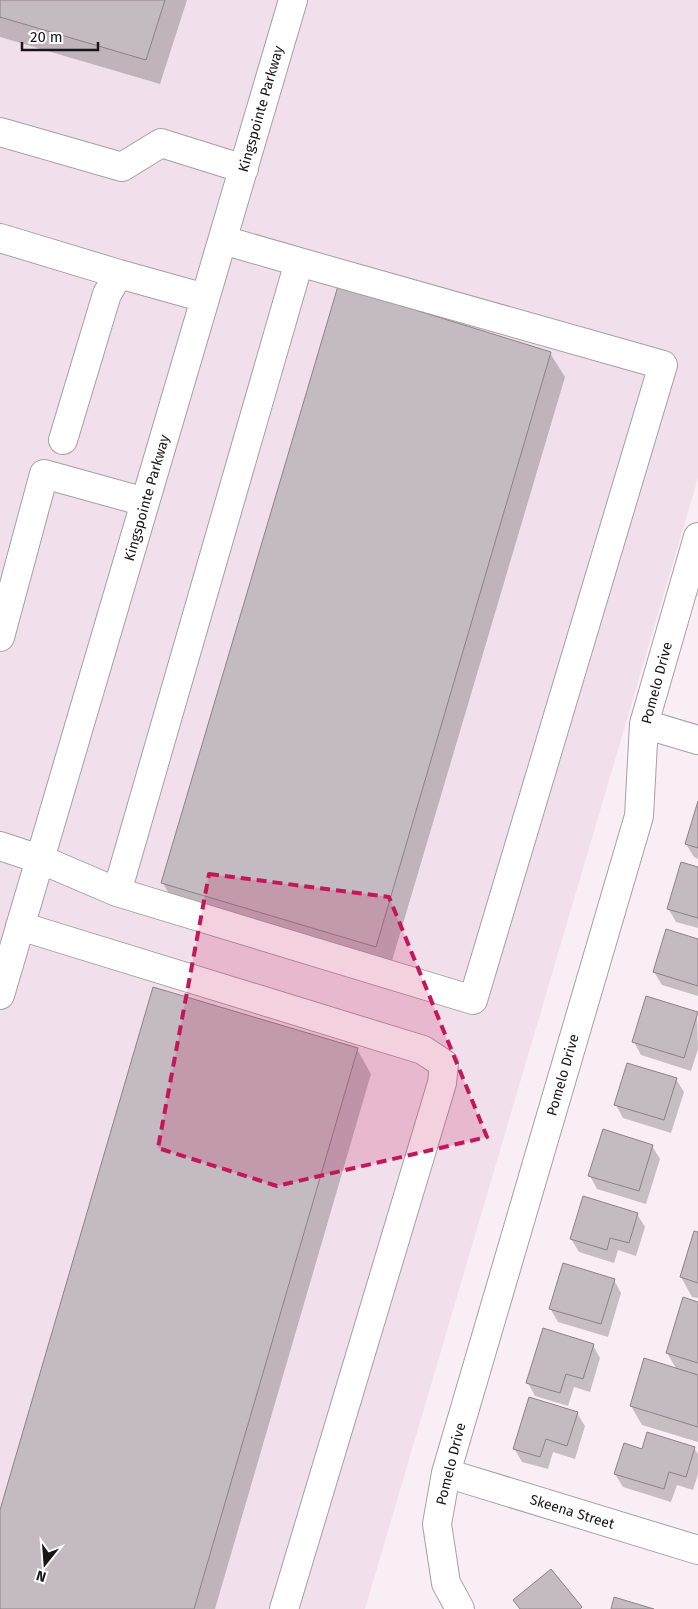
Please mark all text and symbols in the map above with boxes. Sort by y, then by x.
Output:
scale bar [22,20,99,52]
text: 20 m [30,28,63,46]
street label: Kingspointe Parkway [235,44,287,174]
street label: Kingspointe Parkway [121,433,173,563]
street label: Pomelo Drive [638,640,676,726]
street label: Pomelo Drive [543,1032,583,1118]
street label: Pomelo Drive [433,1421,469,1507]
street label: Skeena Street [528,1491,617,1533]
north arrow [20,1539,70,1589]
text: N [34,1566,48,1585]

